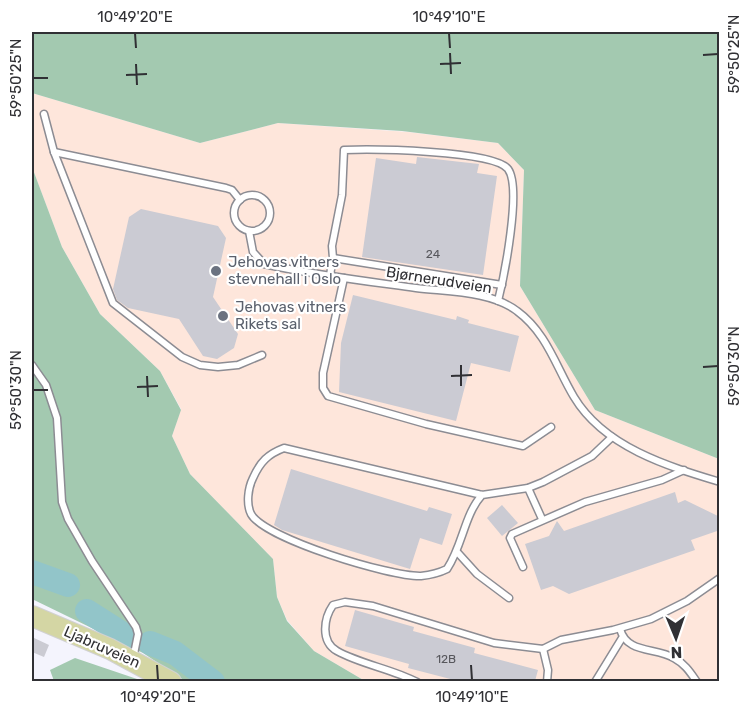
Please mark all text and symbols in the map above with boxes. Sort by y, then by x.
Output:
text: 10°49'20"E [97,8,173,26]
text: 10°49'10"E [412,8,486,26]
text: 59°50'25"N [725,14,743,94]
text: 59°50'25"N [7,38,25,118]
house number: 24 [426,247,441,261]
place label: Jehovas vitners stevnehall i Oslo [228,253,341,288]
street label: Bjørnerudveien [385,263,493,297]
marker: Jehovas vitners stevnehall i Oslo [209,264,223,278]
place label: Jehovas vitners Rikets sal [235,298,347,333]
marker: Jehovas vitners Rikets sal [216,309,230,323]
text: 59°50'30"N [725,326,743,406]
text: 59°50'30"N [7,350,25,430]
north arrow [646,608,706,668]
street label: Ljabruveien [61,622,143,672]
text: N [670,643,683,662]
house number: 12B [436,652,456,666]
text: 10°49'20"E [120,688,196,706]
text: 10°49'10"E [435,688,509,706]

